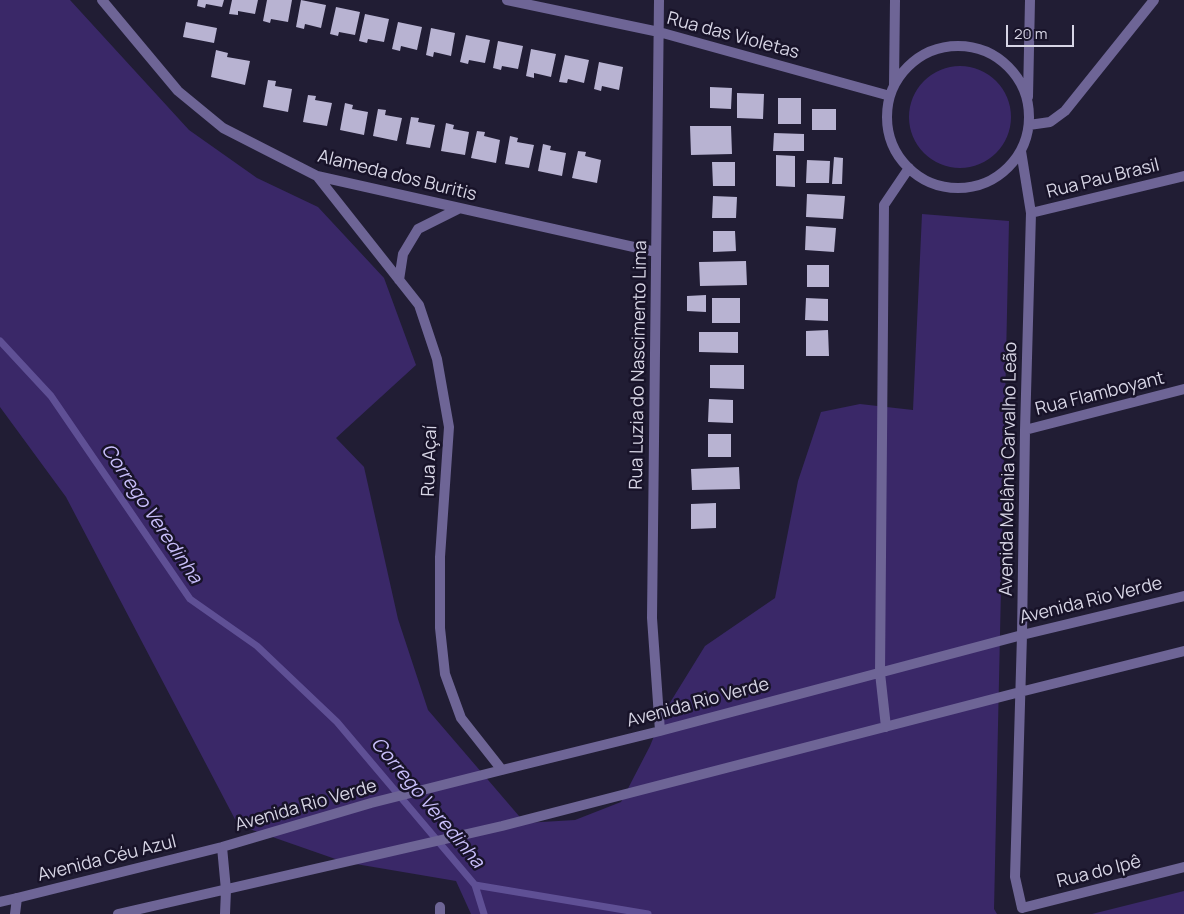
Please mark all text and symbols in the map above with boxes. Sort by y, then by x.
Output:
street label: Rua das Violetas [664,8,802,64]
scale bar [1009,15,1076,47]
text: 20 m [1014,23,1047,44]
street label: Alameda dos Buritis [315,146,479,206]
street label: Rua Pau Brasil [1044,155,1162,203]
street label: Rua Luzia do Nascimento Lima [626,240,652,490]
street label: Avenida Melânia Carvalho Leão [996,342,1022,596]
street label: Rua Flamboyant [1033,368,1167,420]
street label: Rua Açaí [418,425,442,497]
water label: Corrego Veredinha [96,440,206,588]
street label: Avenida Rio Verde [1017,573,1165,629]
street label: Avenida Rio Verde [624,674,772,732]
water label: Corrego Veredinha [366,733,488,873]
street label: Avenida Rio Verde [233,775,379,837]
street label: Avenida Céu Azul [35,831,179,887]
street label: Rua do Ipê [1055,851,1143,893]

